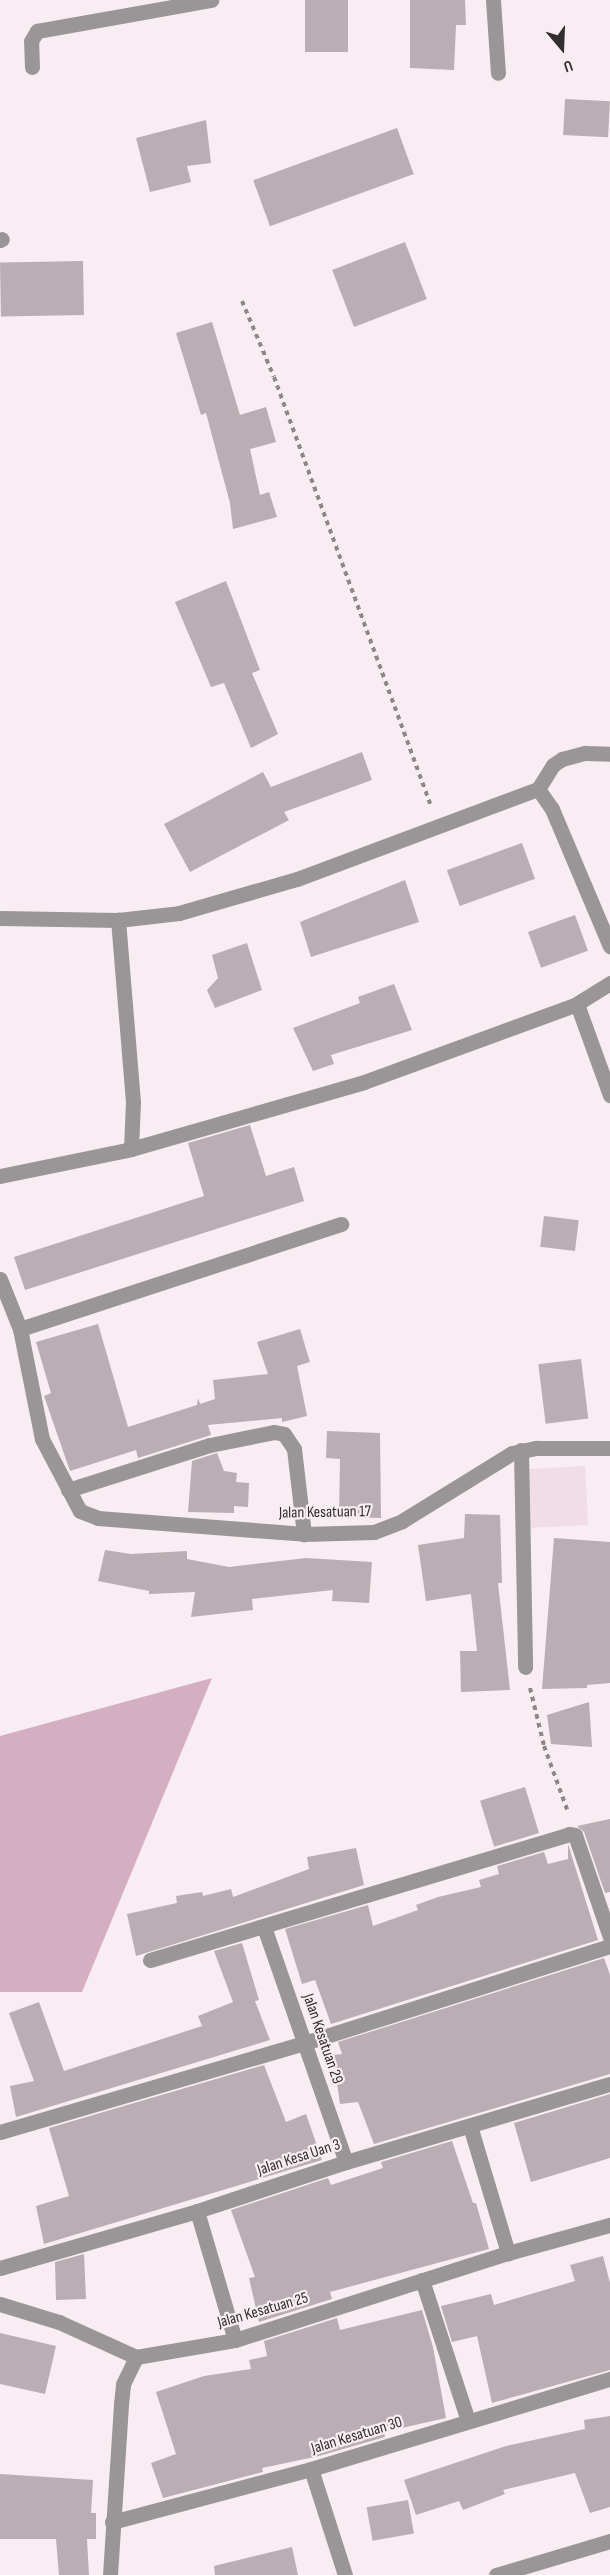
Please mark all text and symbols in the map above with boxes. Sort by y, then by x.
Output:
north arrow [532,18,592,78]
text: U [561,55,575,76]
street label: Jalan Kesatuan 17 [279,1503,371,1523]
street label: Jalan Kesatuan 29 [298,1991,346,2087]
street label: Jalan Kesa Uan 3 [255,2136,343,2180]
street label: Jalan Kesatuan 25 [215,2289,311,2333]
street label: Jalan Kesatuan 30 [309,2413,405,2459]

